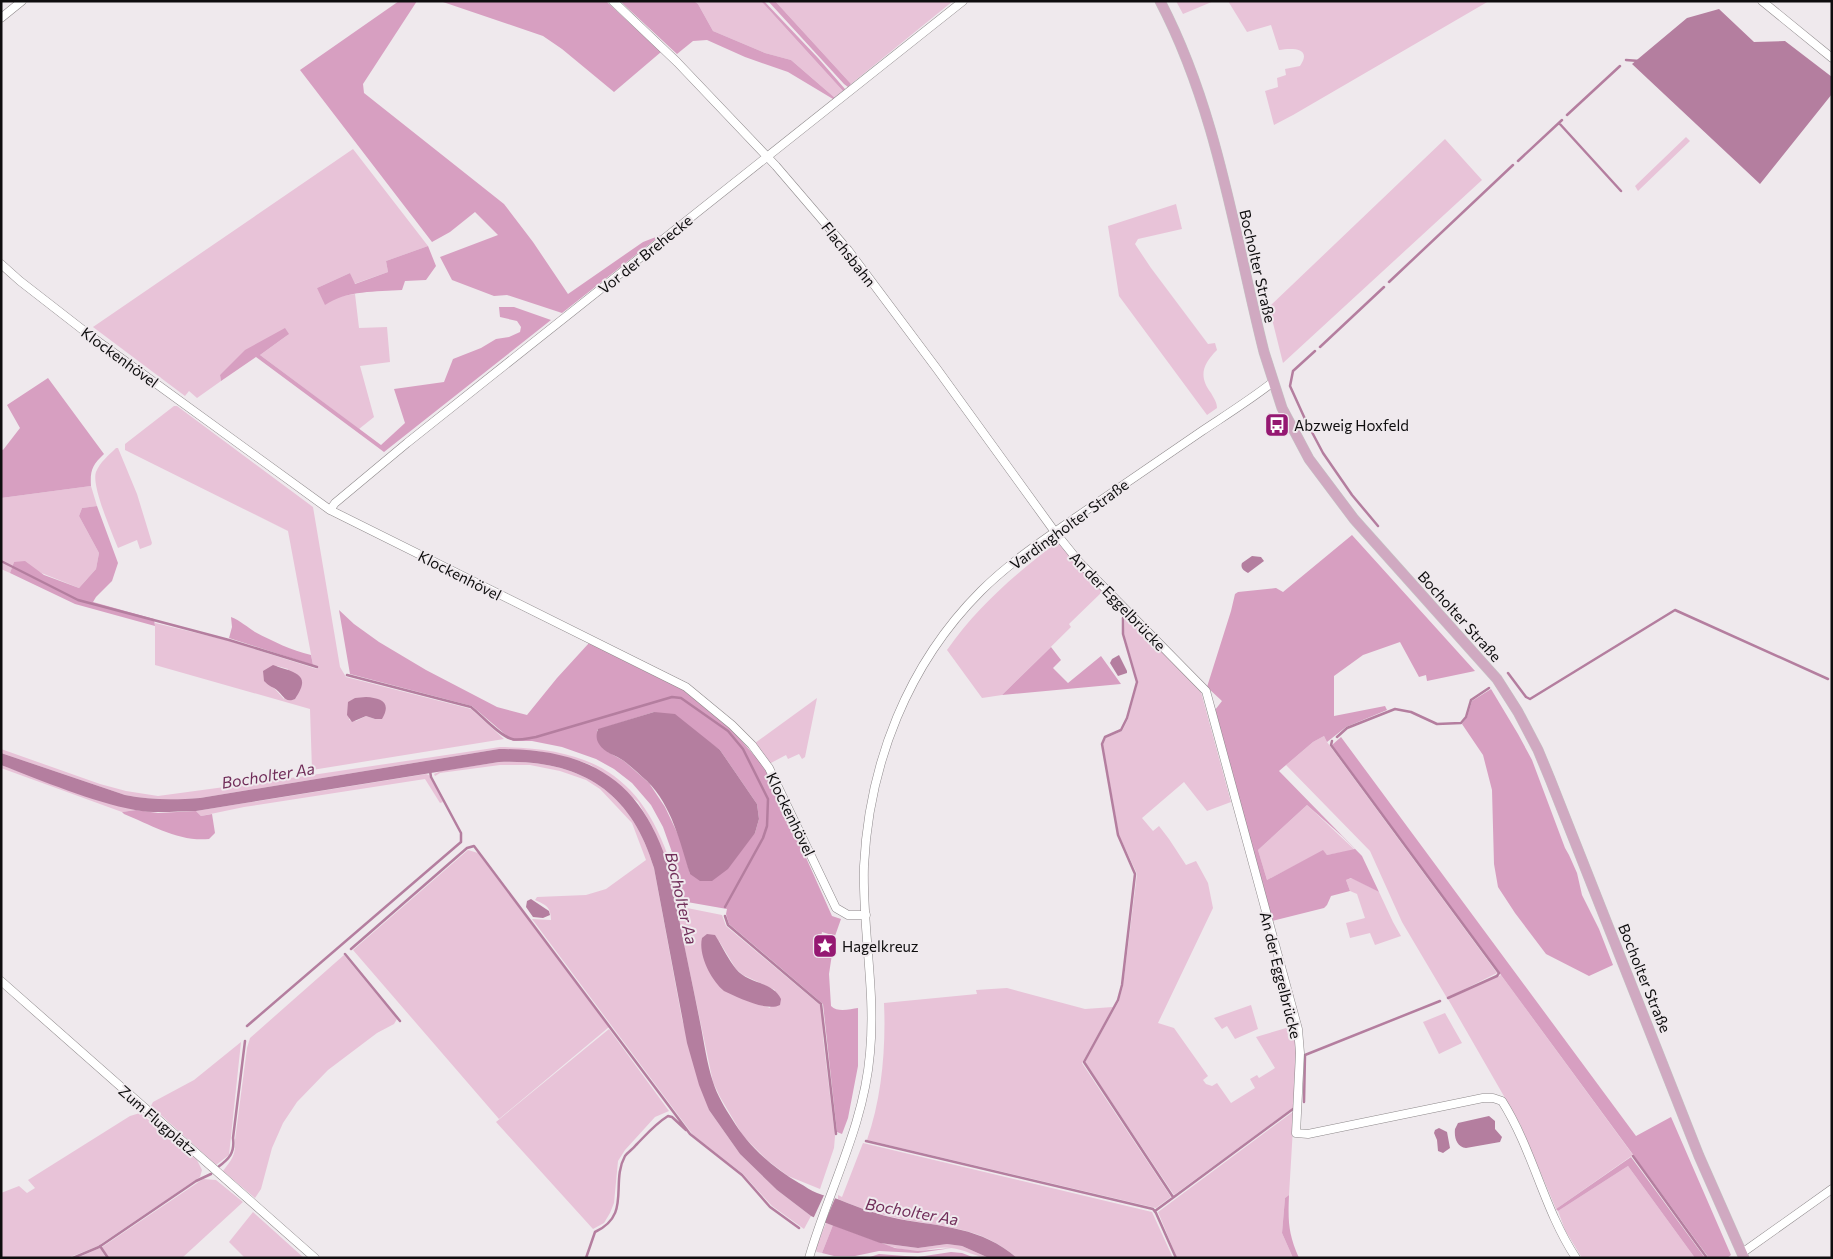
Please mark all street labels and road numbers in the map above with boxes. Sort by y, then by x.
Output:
street label: Bocholter Straße [1236,208,1280,324]
street label: Vor der Brehecke [594,211,696,297]
street label: Flachsbahn [818,218,880,290]
street label: Klockenhövel [78,323,162,391]
street label: Vardingholter Straße [1006,475,1132,573]
street label: Klockenhövel [415,546,505,604]
street label: An der Eggelbrücke [1066,548,1170,654]
street label: Bocholter Straße [1415,567,1505,665]
street label: Klockenhövel [763,769,819,859]
street label: An der Eggelbrücke [1256,910,1306,1040]
street label: Bocholter Straße [1615,921,1675,1035]
street label: Zum Flugplatz [115,1081,201,1159]

